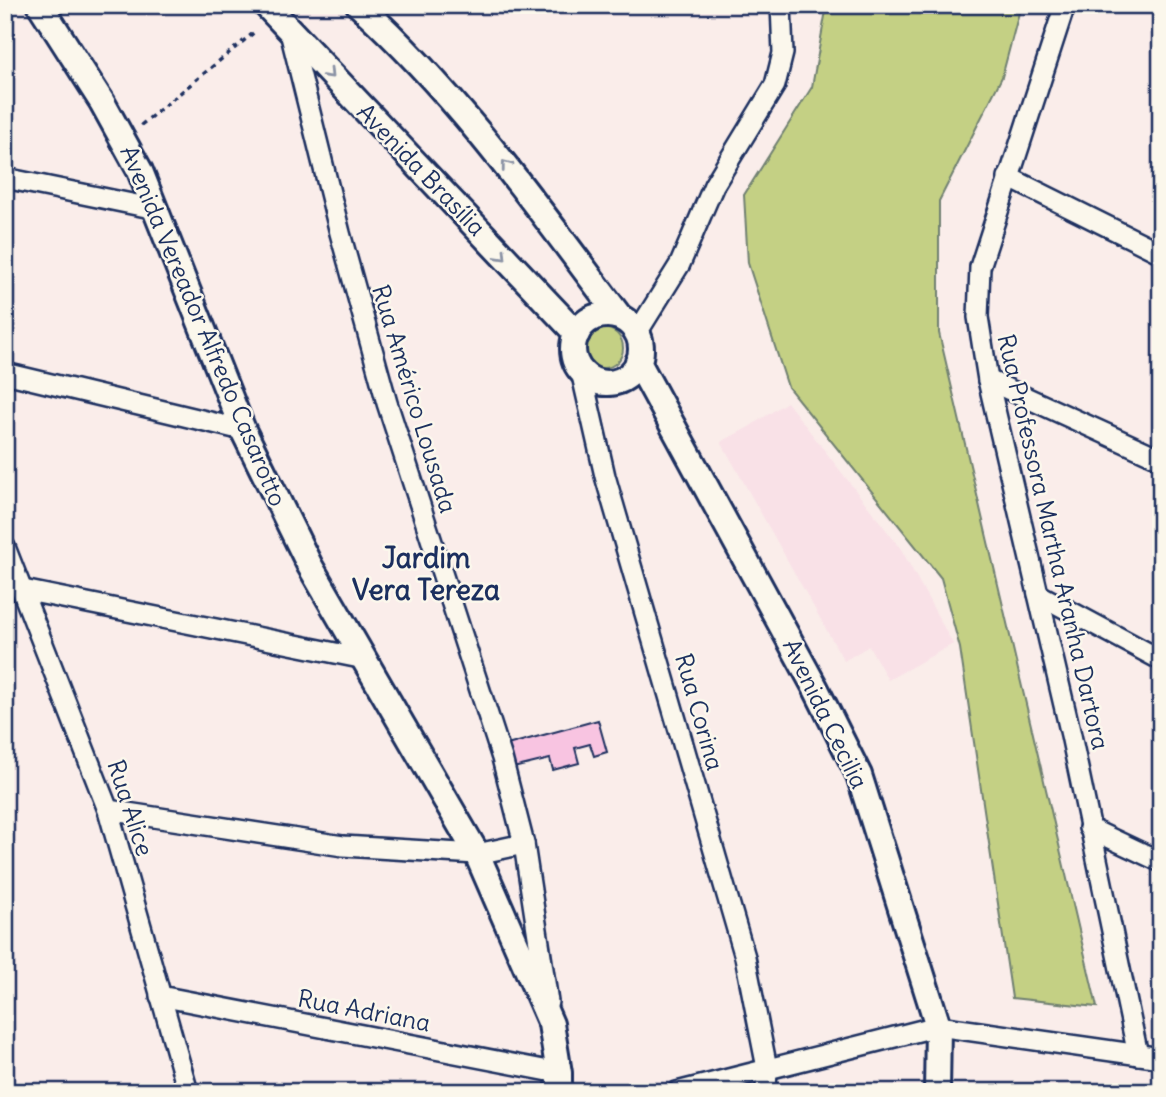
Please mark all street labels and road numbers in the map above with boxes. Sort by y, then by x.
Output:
street label: Avenida Brasília [351,97,492,242]
street label: Avenida Vereador Alfredo Casarotto [114,141,294,510]
street label: Rua Américo Lousada [366,281,464,516]
street label: Rua Professora Martha Aranha Dartora [991,331,1116,752]
street label: Avenida Cecilia [777,634,875,793]
street label: Rua Corina [669,650,731,774]
street label: Rua Alice [101,756,161,860]
street label: Rua Adriana [295,982,433,1038]

